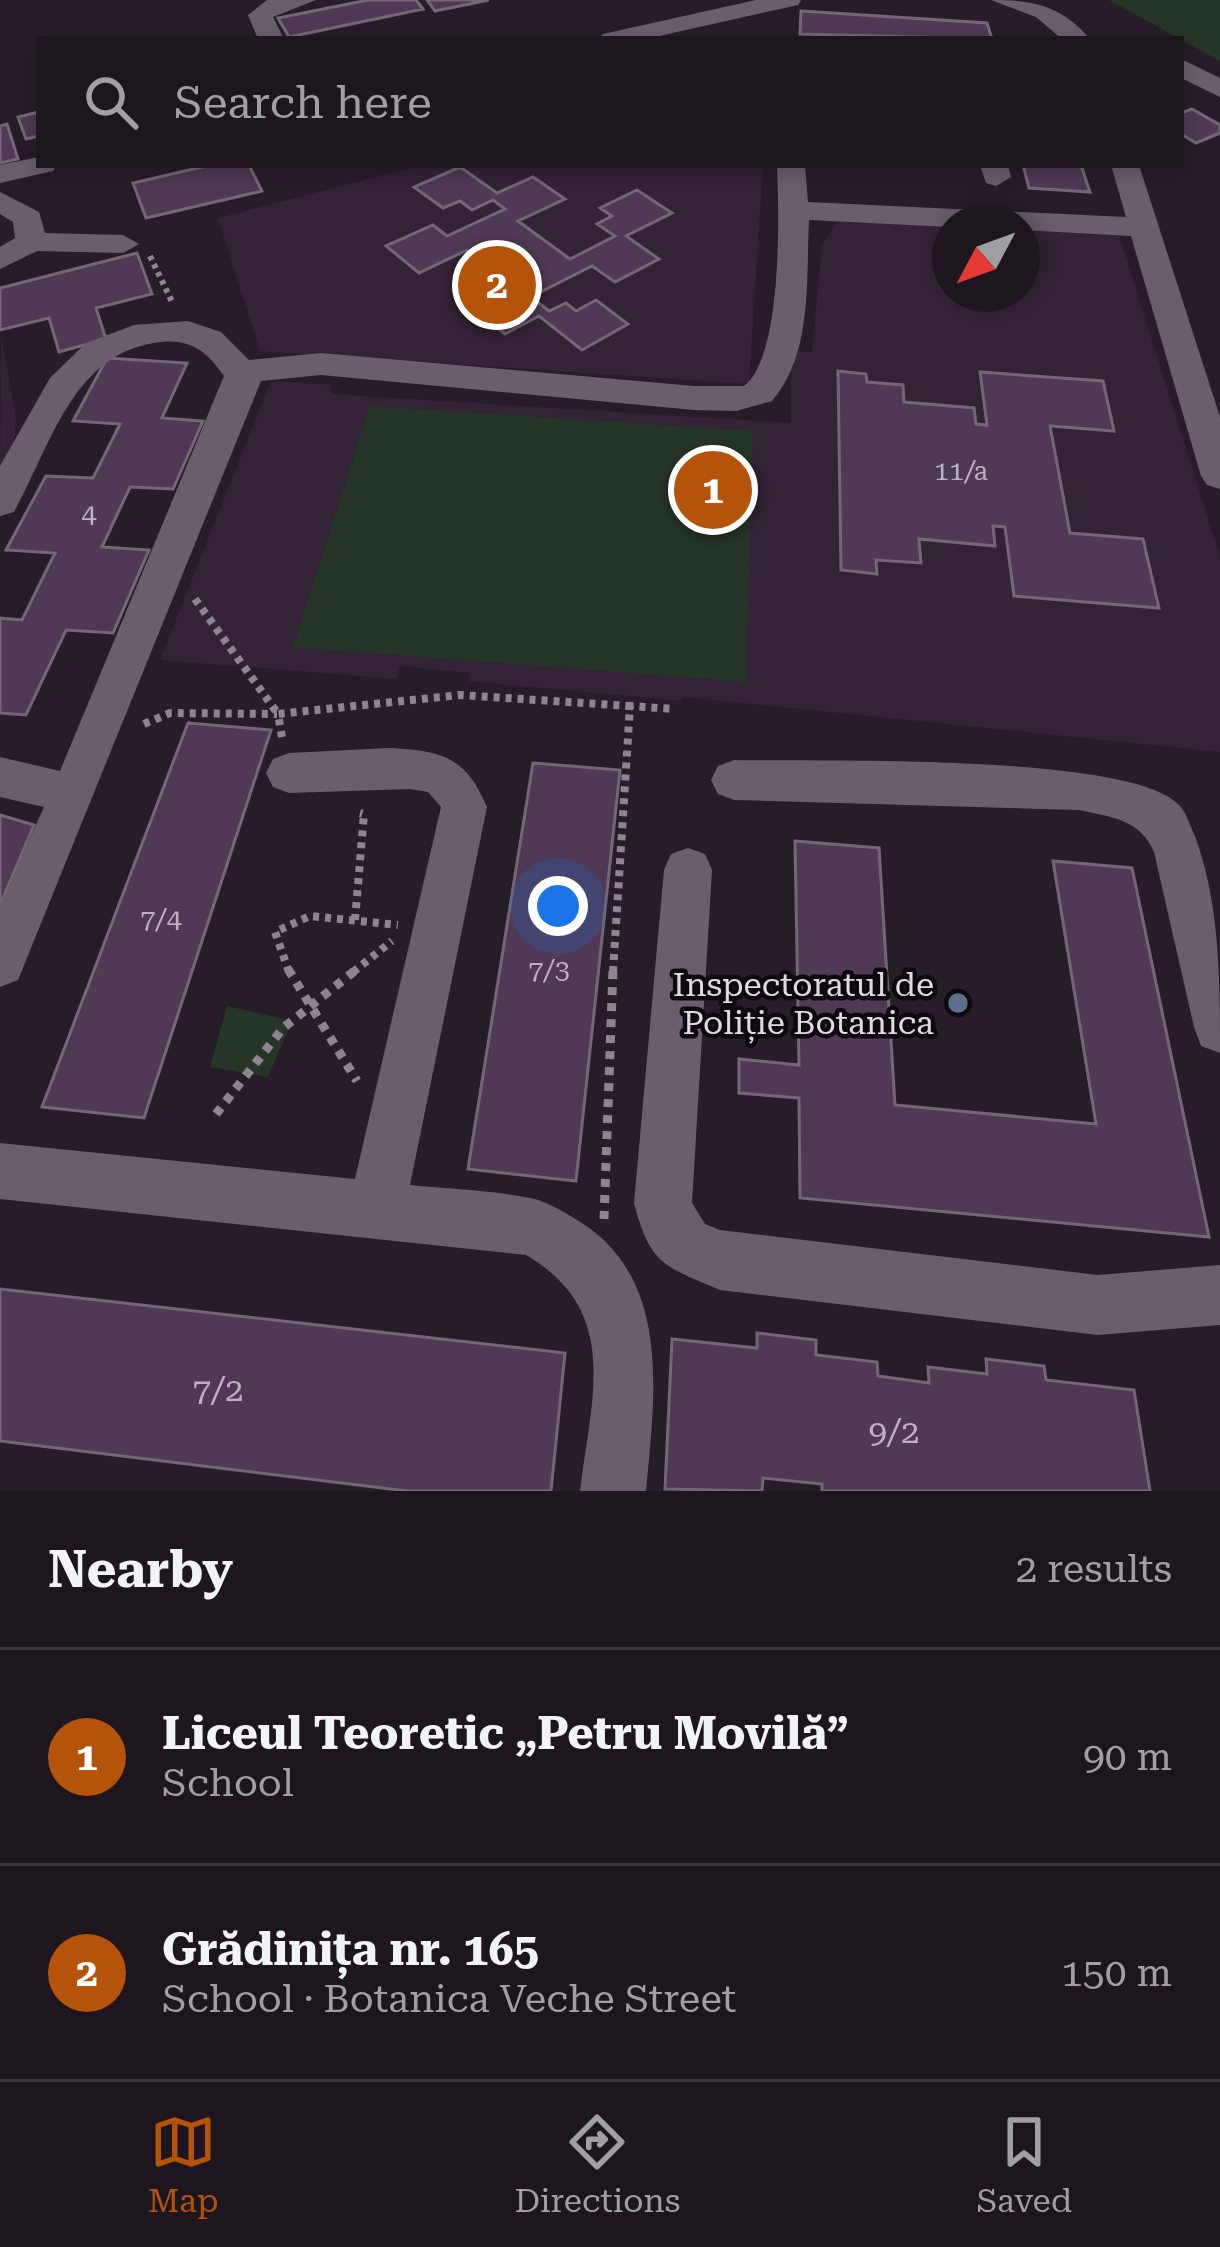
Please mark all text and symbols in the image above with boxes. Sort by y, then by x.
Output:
search box [36,36,1184,168]
icon: search [78,69,144,135]
text: Search here [174,76,432,129]
north arrow [932,204,1040,312]
pin: 2 [458,240,536,330]
pin: 1 [674,445,752,535]
house number: 11/a [934,455,988,487]
house number: 4 [81,498,97,530]
your location [528,876,588,936]
house number: 7/4 [140,903,182,935]
house number: 7/3 [528,954,570,986]
place label: Inspectoratul de Poliție Botanica [673,965,934,1044]
marker: Inspectoratul de Poliție Botanica [945,990,971,1016]
house number: 7/2 [193,1370,243,1409]
house number: 9/2 [869,1412,919,1451]
text: Nearby [48,1540,233,1599]
text: 2 results [1015,1546,1172,1592]
text: Liceul Teoretic „Petru Movilă” [162,1707,848,1760]
text: 1 [76,1734,98,1780]
text: 90 m [1083,1734,1172,1780]
text: School [162,1760,294,1806]
text: Grădinița nr. 165 [162,1923,539,1976]
text: 2 [76,1950,98,1996]
text: 150 m [1061,1950,1172,1996]
text: School · Botanica Veche Street [162,1976,736,2022]
tab: Map [148,2109,219,2220]
tab: Directions [514,2109,680,2220]
tab: Saved [976,2109,1072,2220]

